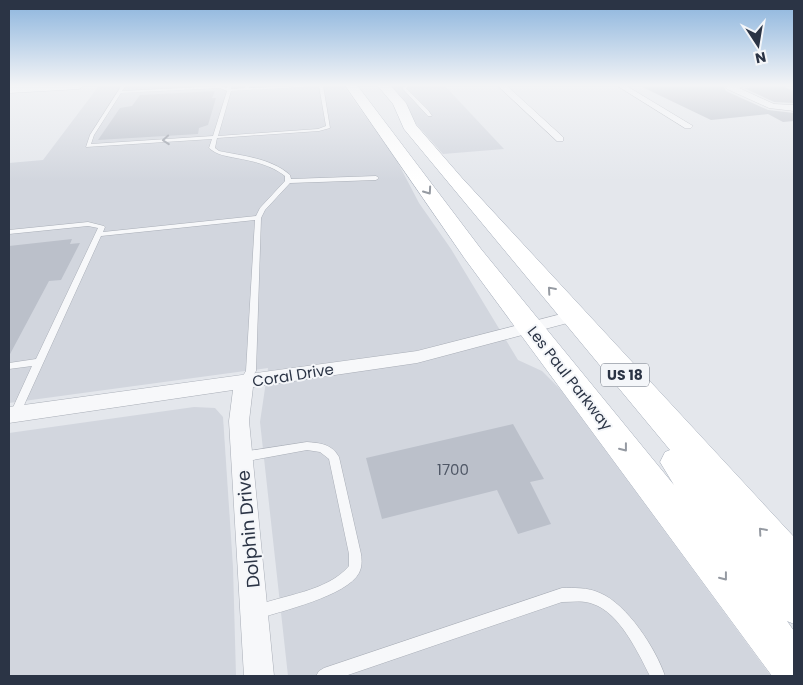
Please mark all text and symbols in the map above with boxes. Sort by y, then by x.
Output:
north arrow [733,20,783,70]
text: N [753,47,768,69]
one-way arrow [162,135,170,146]
one-way arrow [422,186,431,195]
one-way arrow [548,287,557,296]
street label: Les Paul Parkway [523,322,618,435]
street label: Coral Drive [251,358,335,392]
road number: US 18 [601,364,649,386]
one-way arrow [619,442,627,451]
house number: 1700 [437,459,469,480]
street label: Dolphin Drive [230,469,266,589]
one-way arrow [759,527,768,536]
one-way arrow [718,571,727,581]

